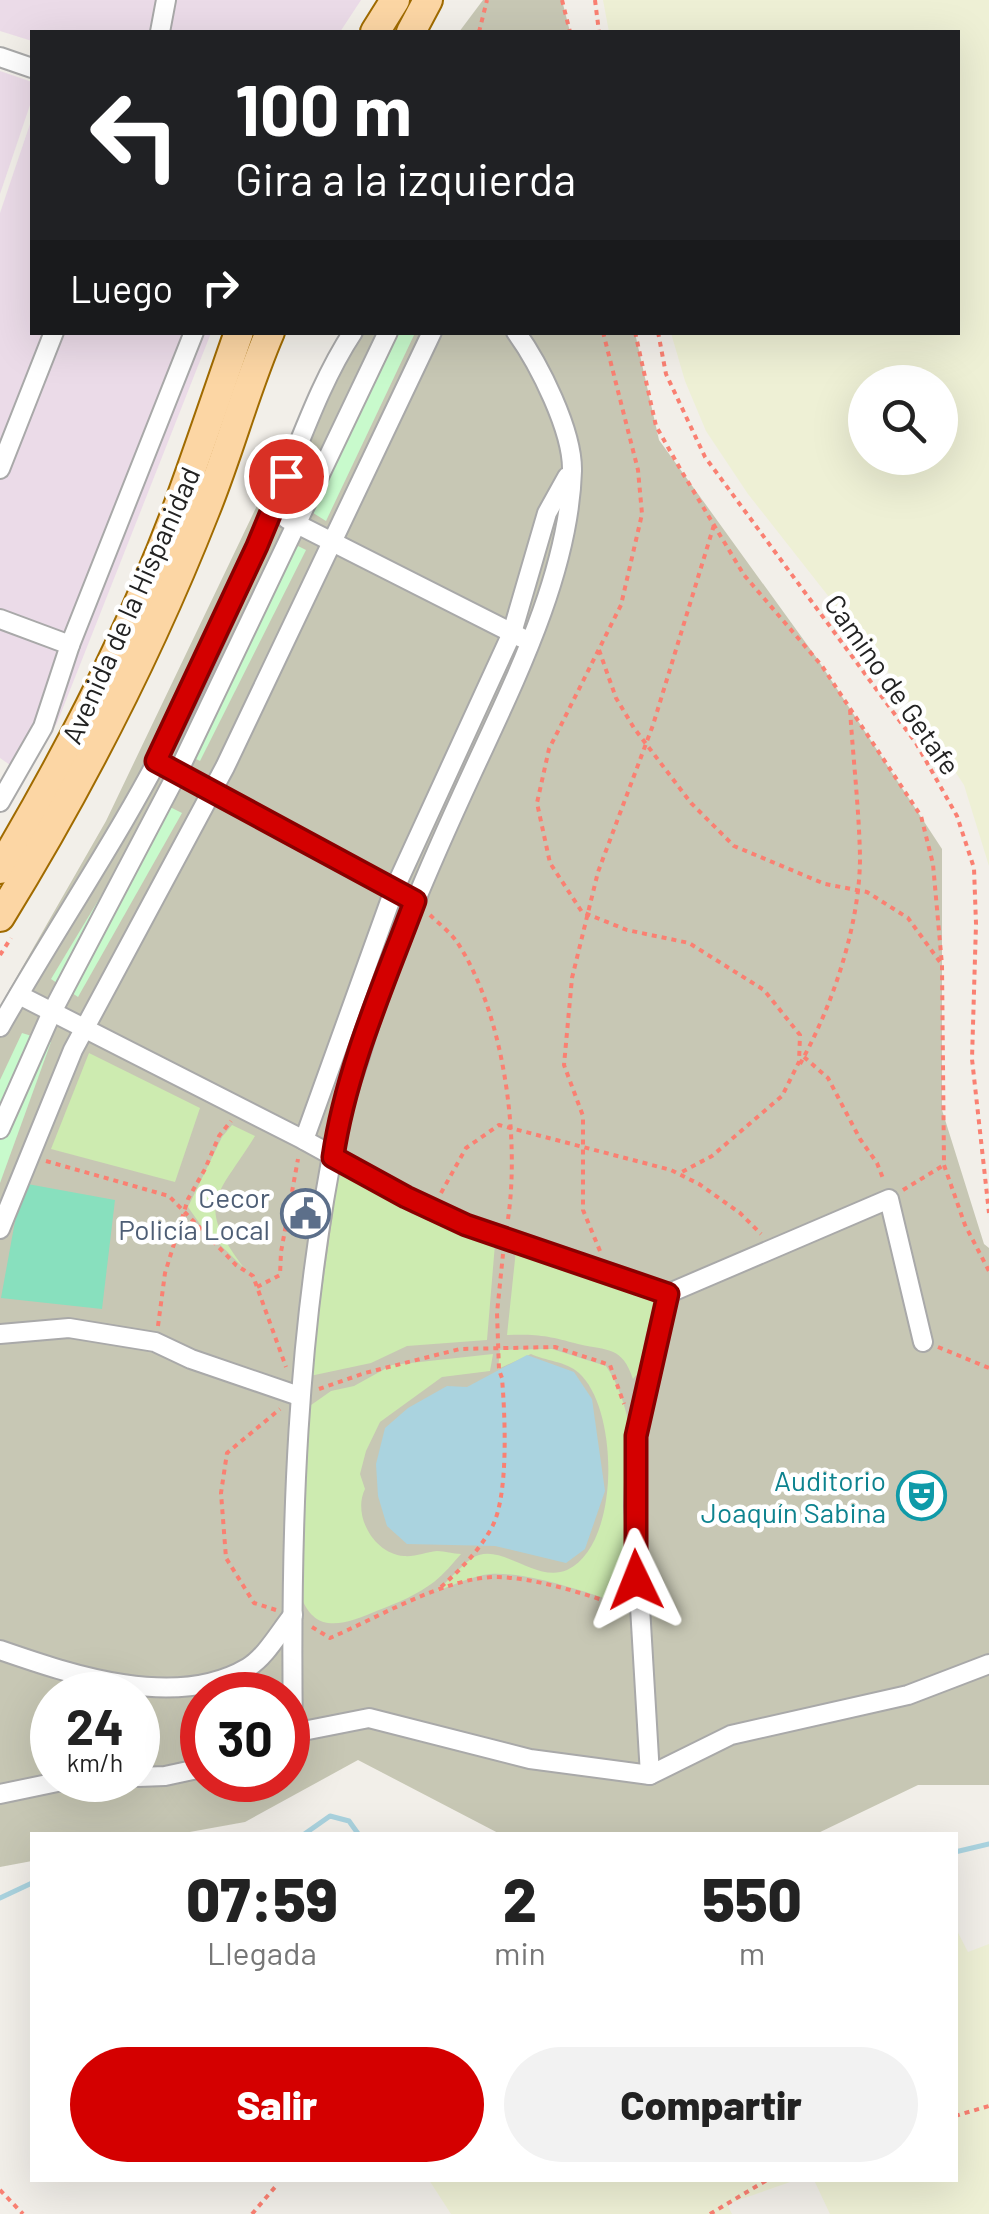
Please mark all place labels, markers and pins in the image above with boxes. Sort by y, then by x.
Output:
pin [244,434,329,519]
place label: Cecor Policía Local [118,1180,270,1246]
public building icon: Cecor Policía Local [279,1187,331,1239]
place label: Auditorio Joaquín Sabina [701,1463,886,1529]
theatre icon: Auditorio Joaquín Sabina [895,1470,947,1522]

